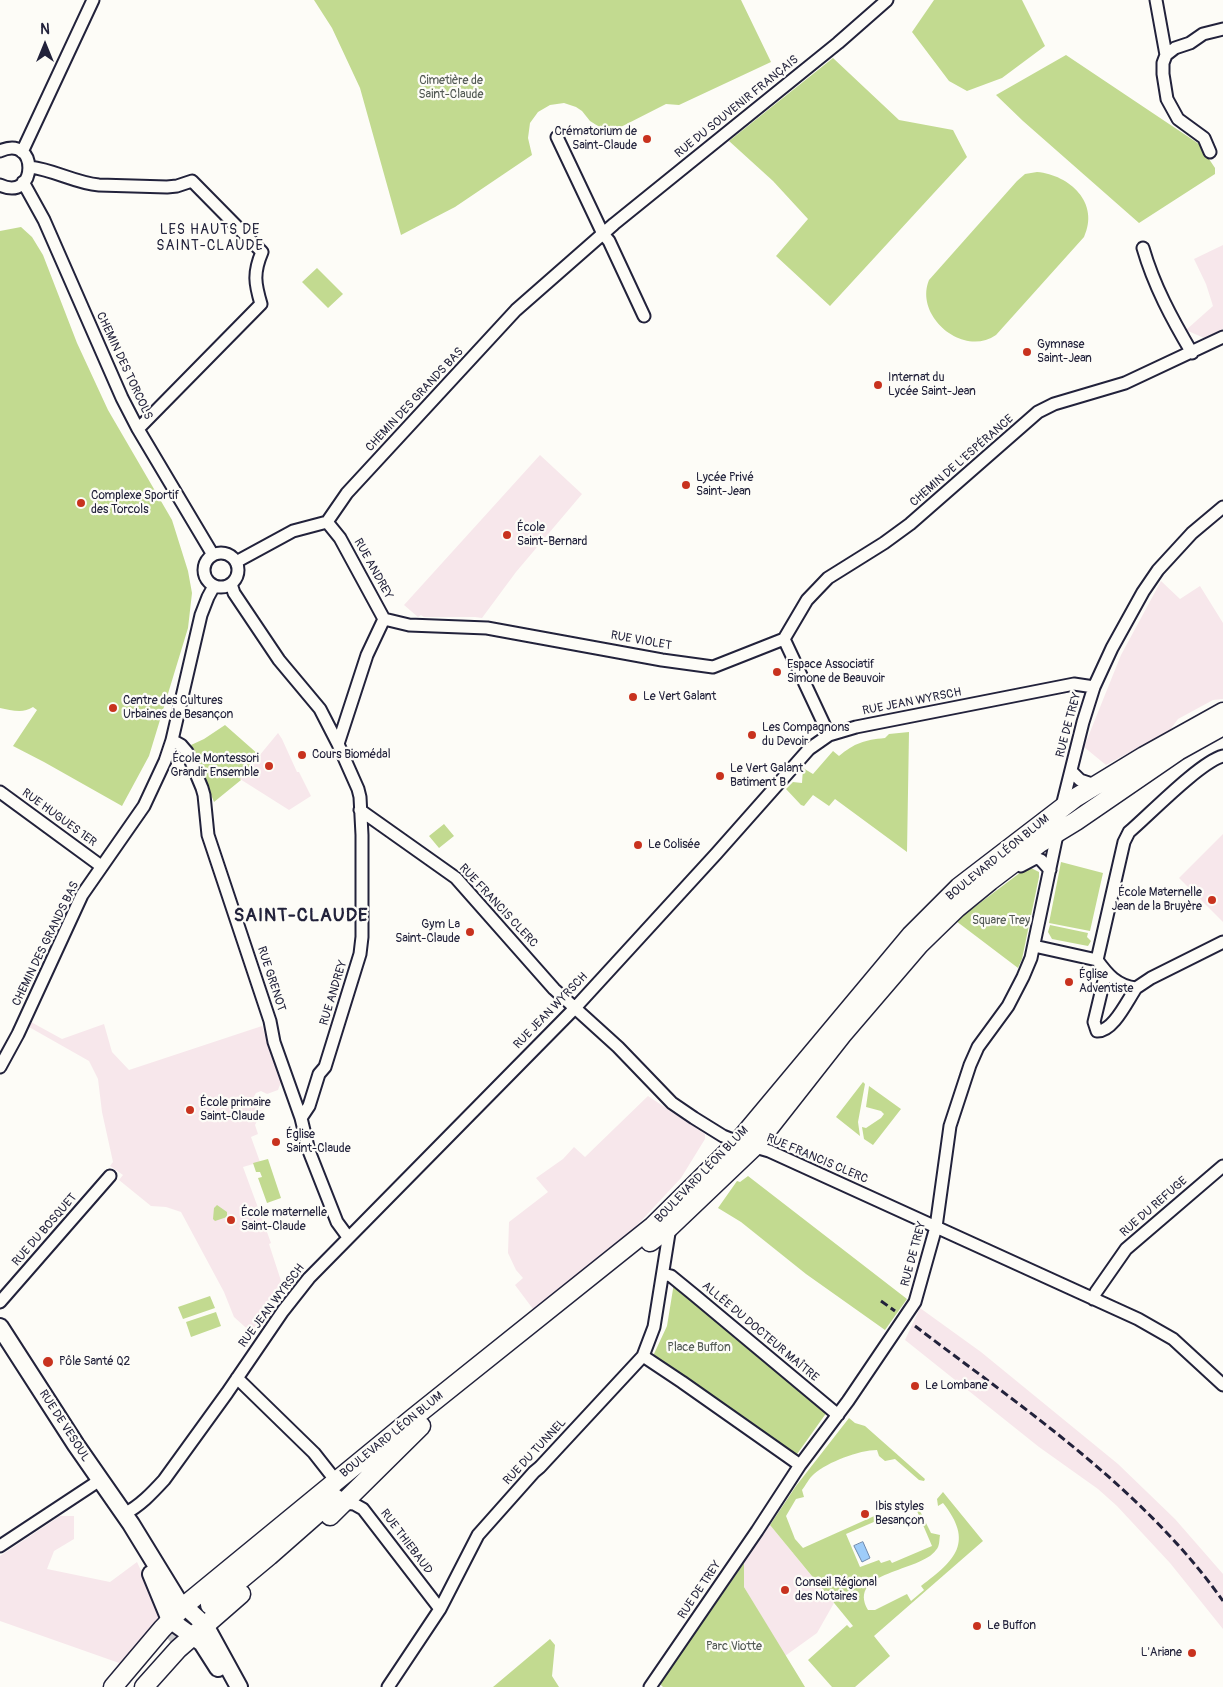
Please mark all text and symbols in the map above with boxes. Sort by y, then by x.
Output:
north arrow [20,20,70,70]
text: N [40,21,50,38]
street label: RUE DU SOUVENIR FRANÇAIS [672,53,802,161]
park label: Cimetière de Saint-Claude [419,74,483,102]
place label: Crématorium de Saint-Claude [555,125,637,153]
marker: Crématorium de Saint-Claude [641,133,653,145]
district label: LES HAUTS DE SAINT-CLAUDE [155,222,265,254]
street label: CHEMIN DES TORCOLS [93,310,155,422]
place label: Gymnase Saint-Jean [1037,338,1092,366]
street label: CHEMIN DES GRANDS BAS [363,345,467,455]
marker: Gymnase Saint-Jean [1021,346,1033,358]
place label: Internat du Lycée Saint-Jean [888,371,976,399]
marker: Internat du Lycée Saint-Jean [872,379,884,391]
street label: CHEMIN DE L'ESPÉRANCE [907,412,1017,510]
place label: Lycée Privé Saint-Jean [696,471,754,499]
marker: Lycée Privé Saint-Jean [680,479,692,491]
place label: Complexe Sportif des Torcols [91,489,179,517]
marker: Complexe Sportif des Torcols [75,497,87,509]
place label: École Saint-Bernard [517,521,587,549]
marker: École Saint-Bernard [501,529,513,541]
street label: RUE ANDREY [350,536,396,602]
street label: RUE VIOLET [609,629,673,653]
place label: Espace Associatif Simone de Beauvoir [787,658,885,686]
marker: Espace Associatif Simone de Beauvoir [771,666,783,678]
street label: RUE JEAN WYRSCH [861,685,963,719]
place label: Le Vert Galant [643,690,716,704]
marker: Le Vert Galant [627,691,639,703]
street label: RUE DE TREY [1053,691,1085,759]
place label: Centre des Cultures Urbaines de Besançon [123,694,233,722]
marker: Centre des Cultures Urbaines de Besançon [107,702,119,714]
place label: Les Compagnons du Devoir [762,721,849,749]
marker: Les Compagnons du Devoir [746,729,758,741]
place label: Cours Biomédal [312,748,391,762]
marker: Cours Biomédal [296,749,308,761]
place label: École Montessori Grandir Ensemble [171,752,259,780]
marker: École Montessori Grandir Ensemble [263,760,275,772]
place label: Le Vert Galant Batiment B [730,762,803,790]
marker: Le Vert Galant Batiment B [714,770,726,782]
street label: RUE HUGUES 1ER [19,786,99,850]
street label: BOULEVARD LÉON BLUM [944,812,1052,904]
place label: Le Colisée [648,838,700,852]
marker: Le Colisée [632,839,644,851]
street label: RUE FRANCIS CLERC [456,861,540,951]
street label: CHEMIN DES GRANDS BAS [10,879,82,1009]
place label: École Maternelle Jean de la Bruyère [1112,886,1202,914]
marker: École Maternelle Jean de la Bruyère [1206,894,1218,906]
district label: SAINT-CLAUDE [232,905,370,927]
park label: Square Trey [972,914,1030,928]
place label: Gym La Saint-Claude [395,918,460,946]
marker: Gym La Saint-Claude [464,926,476,938]
street label: RUE GRENOT [254,945,288,1013]
street label: RUE ANDREY [317,959,351,1027]
place label: Église Adventiste [1079,968,1134,996]
street label: RUE JEAN WYRSCH [511,970,591,1052]
marker: Église Adventiste [1063,976,1075,988]
place label: École primaire Saint-Claude [200,1096,271,1124]
marker: École primaire Saint-Claude [184,1104,196,1116]
street label: BOULEVARD LÉON BLUM [652,1124,752,1226]
place label: Église Saint-Claude [286,1128,351,1156]
street label: RUE FRANCIS CLERC [764,1131,870,1187]
marker: Église Saint-Claude [270,1136,282,1148]
street label: RUE DU REFUGE [1117,1174,1191,1240]
street label: RUE DU BOSQUET [10,1191,80,1269]
place label: École maternelle Saint-Claude [241,1206,327,1234]
marker: École maternelle Saint-Claude [225,1214,237,1226]
street label: RUE DE TREY [898,1220,930,1288]
street label: RUE JEAN WYRSCH [236,1262,308,1350]
street label: ALLÉE DU DOCTEUR MAÎTRE [699,1279,821,1385]
park label: Place Buffon [667,1341,731,1355]
marker: Pôle Santé Q2 [41,1355,55,1369]
place label: Pôle Santé Q2 [59,1355,130,1369]
place label: Le Lombane [925,1379,988,1393]
marker: Le Lombane [909,1380,921,1392]
street label: RUE DE VESOUL [35,1387,93,1465]
street label: BOULEVARD LÉON BLUM [338,1389,446,1481]
street label: RUE DU TUNNEL [501,1416,569,1488]
place label: Ibis styles Besançon [875,1500,924,1528]
street label: RUE THIEBAUD [377,1507,435,1577]
marker: Ibis styles Besançon [859,1508,871,1520]
street label: RUE DE TREY [675,1558,725,1622]
place label: Conseil Régional des Notaires [795,1576,877,1604]
marker: Conseil Régional des Notaires [779,1584,791,1596]
place label: Le Buffon [987,1619,1036,1633]
marker: Le Buffon [971,1620,983,1632]
park label: Parc Viotte [706,1640,762,1654]
place label: L'Ariane [1141,1646,1182,1660]
marker: L'Ariane [1186,1647,1198,1659]

